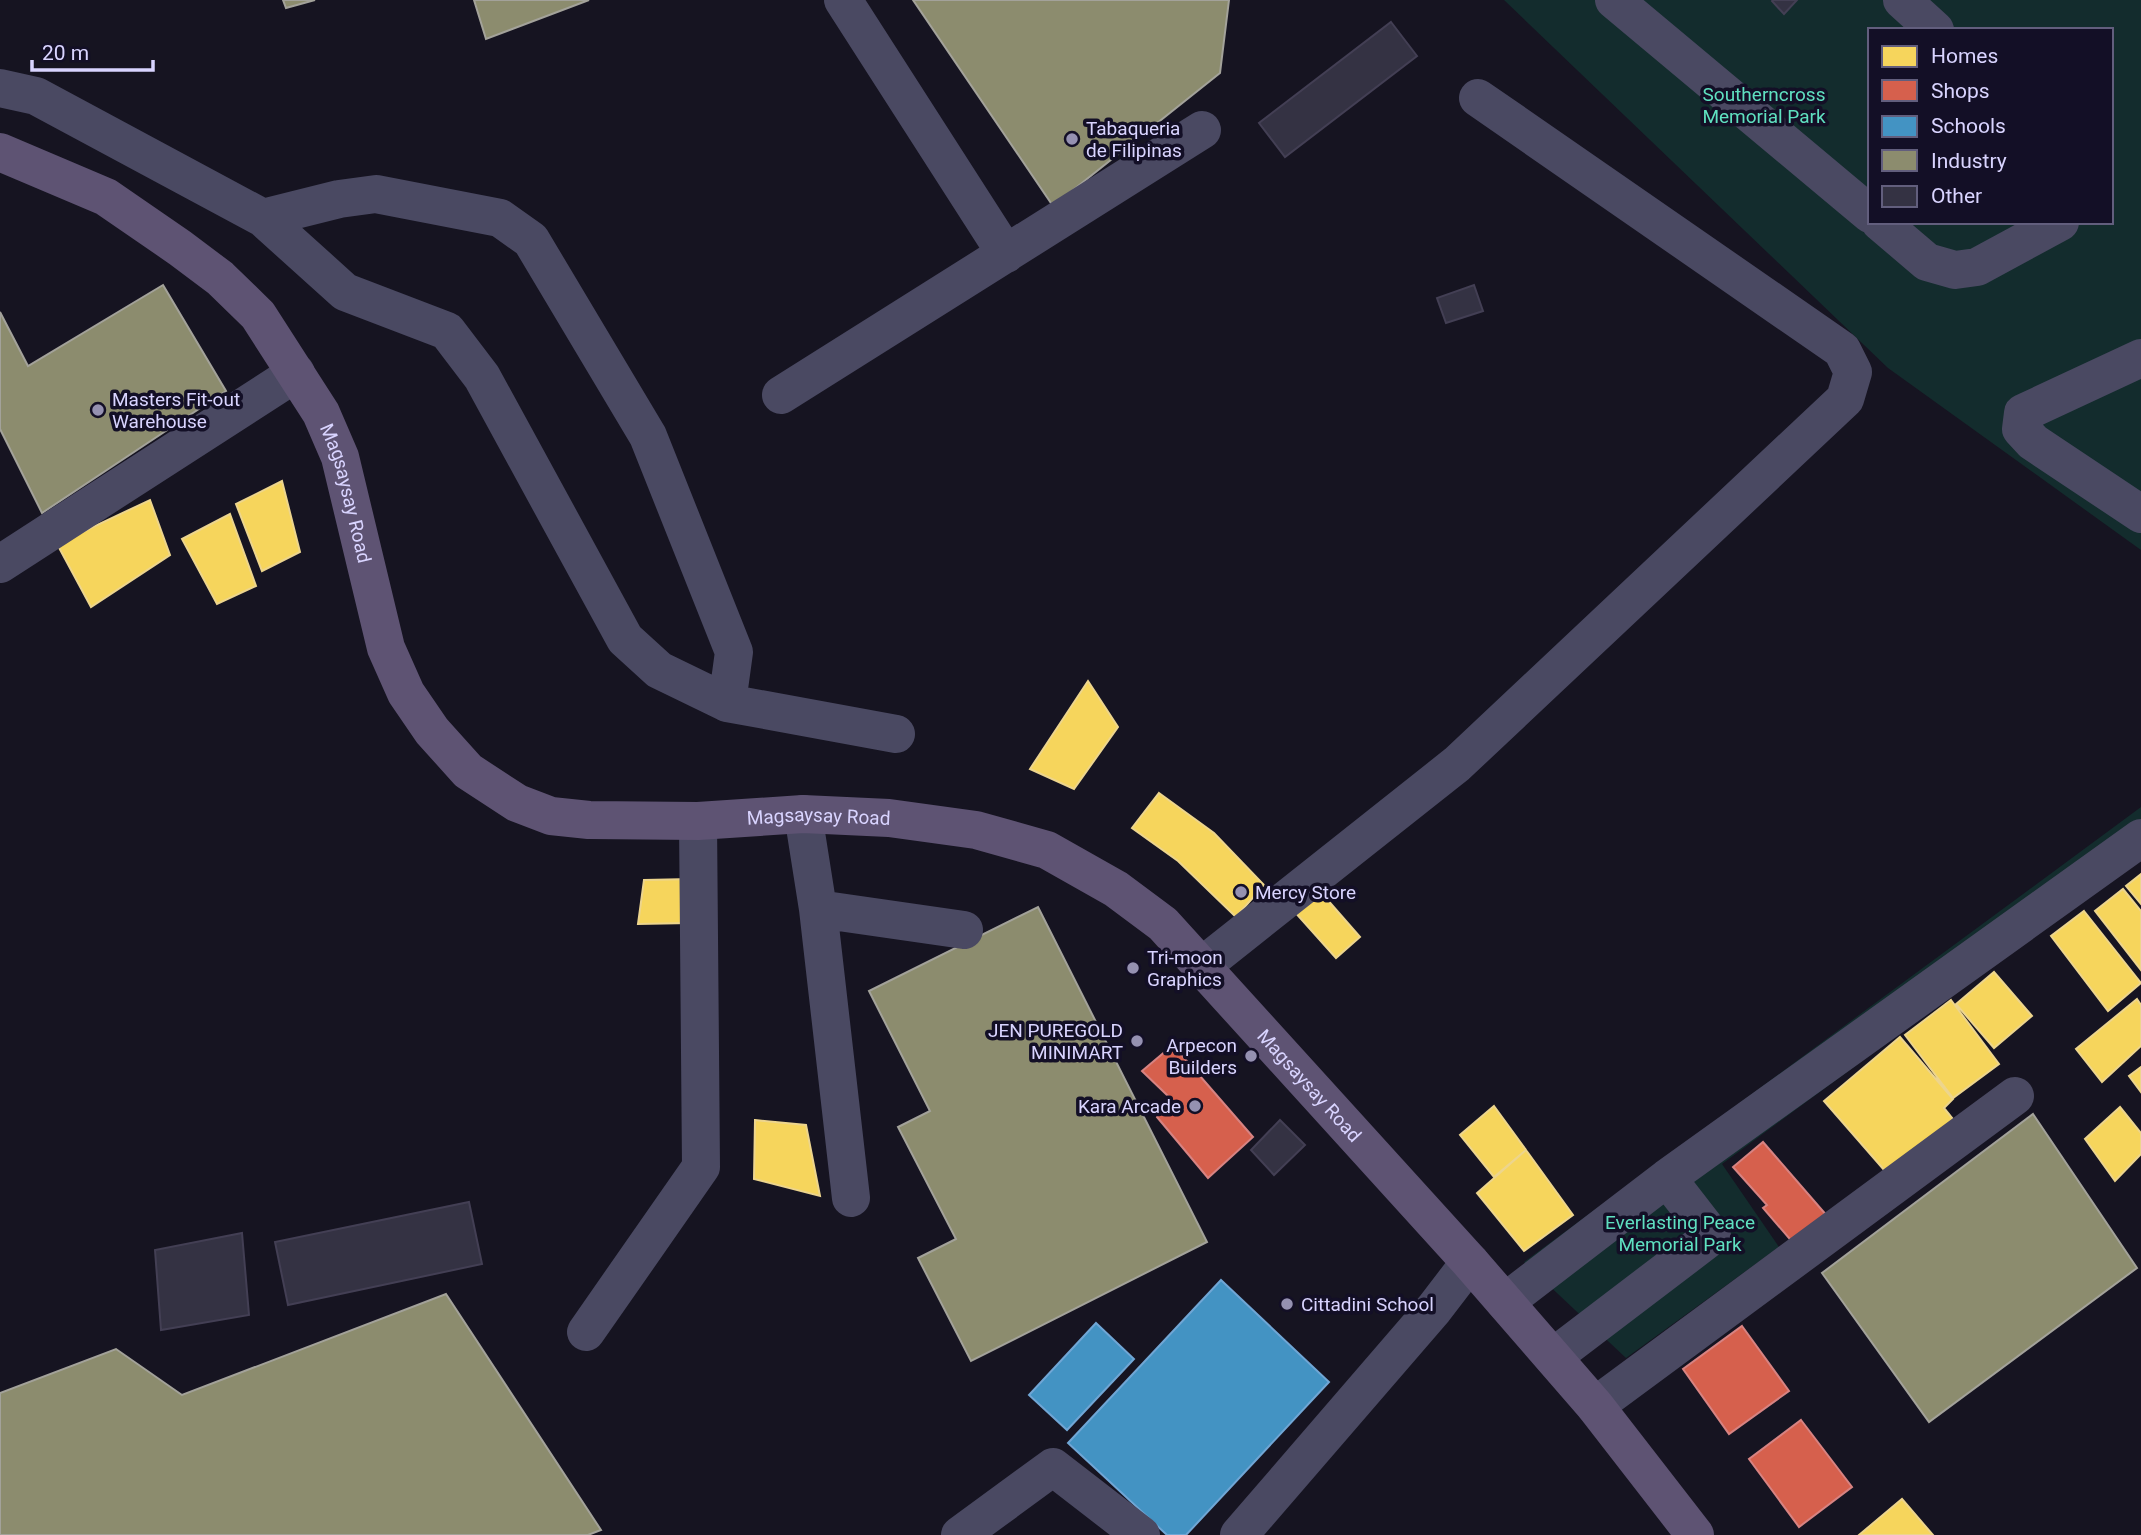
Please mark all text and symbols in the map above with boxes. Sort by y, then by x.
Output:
scale bar [32,28,152,72]
legend [1868,28,2113,224]
text: 20 m [42,41,89,65]
text: Homes [1931,44,1998,68]
text: Shops [1931,79,1990,103]
park label: Southerncross Memorial Park [1702,83,1826,128]
text: Schools [1931,114,2006,138]
place label: Tabaqueria de Filipinas [1086,117,1182,162]
marker: Tabaqueria de Filipinas [1064,131,1080,147]
text: Industry [1931,149,2007,173]
text: Other [1931,184,1982,208]
place label: Masters Fit-out Warehouse [112,388,240,433]
marker: Masters Fit-out Warehouse [90,402,106,418]
street label: Magsaysay Road [315,420,376,565]
street label: Magsaysay Road [746,803,891,830]
place label: Mercy Store [1255,881,1356,904]
marker: Mercy Store [1233,884,1249,900]
place label: Tri-moon Graphics [1147,946,1223,991]
marker: Tri-moon Graphics [1125,960,1141,976]
place label: JEN PUREGOLD MINIMART [988,1019,1123,1064]
street label: Magsaysay Road [1252,1025,1366,1147]
marker: JEN PUREGOLD MINIMART [1129,1033,1145,1049]
place label: Arpecon Builders [1166,1034,1237,1079]
marker: Arpecon Builders [1243,1048,1259,1064]
place label: Kara Arcade [1078,1095,1181,1118]
marker: Kara Arcade [1187,1098,1203,1114]
park label: Everlasting Peace Memorial Park [1605,1211,1755,1256]
place label: Cittadini School [1301,1293,1434,1316]
marker: Cittadini School [1279,1296,1295,1312]

